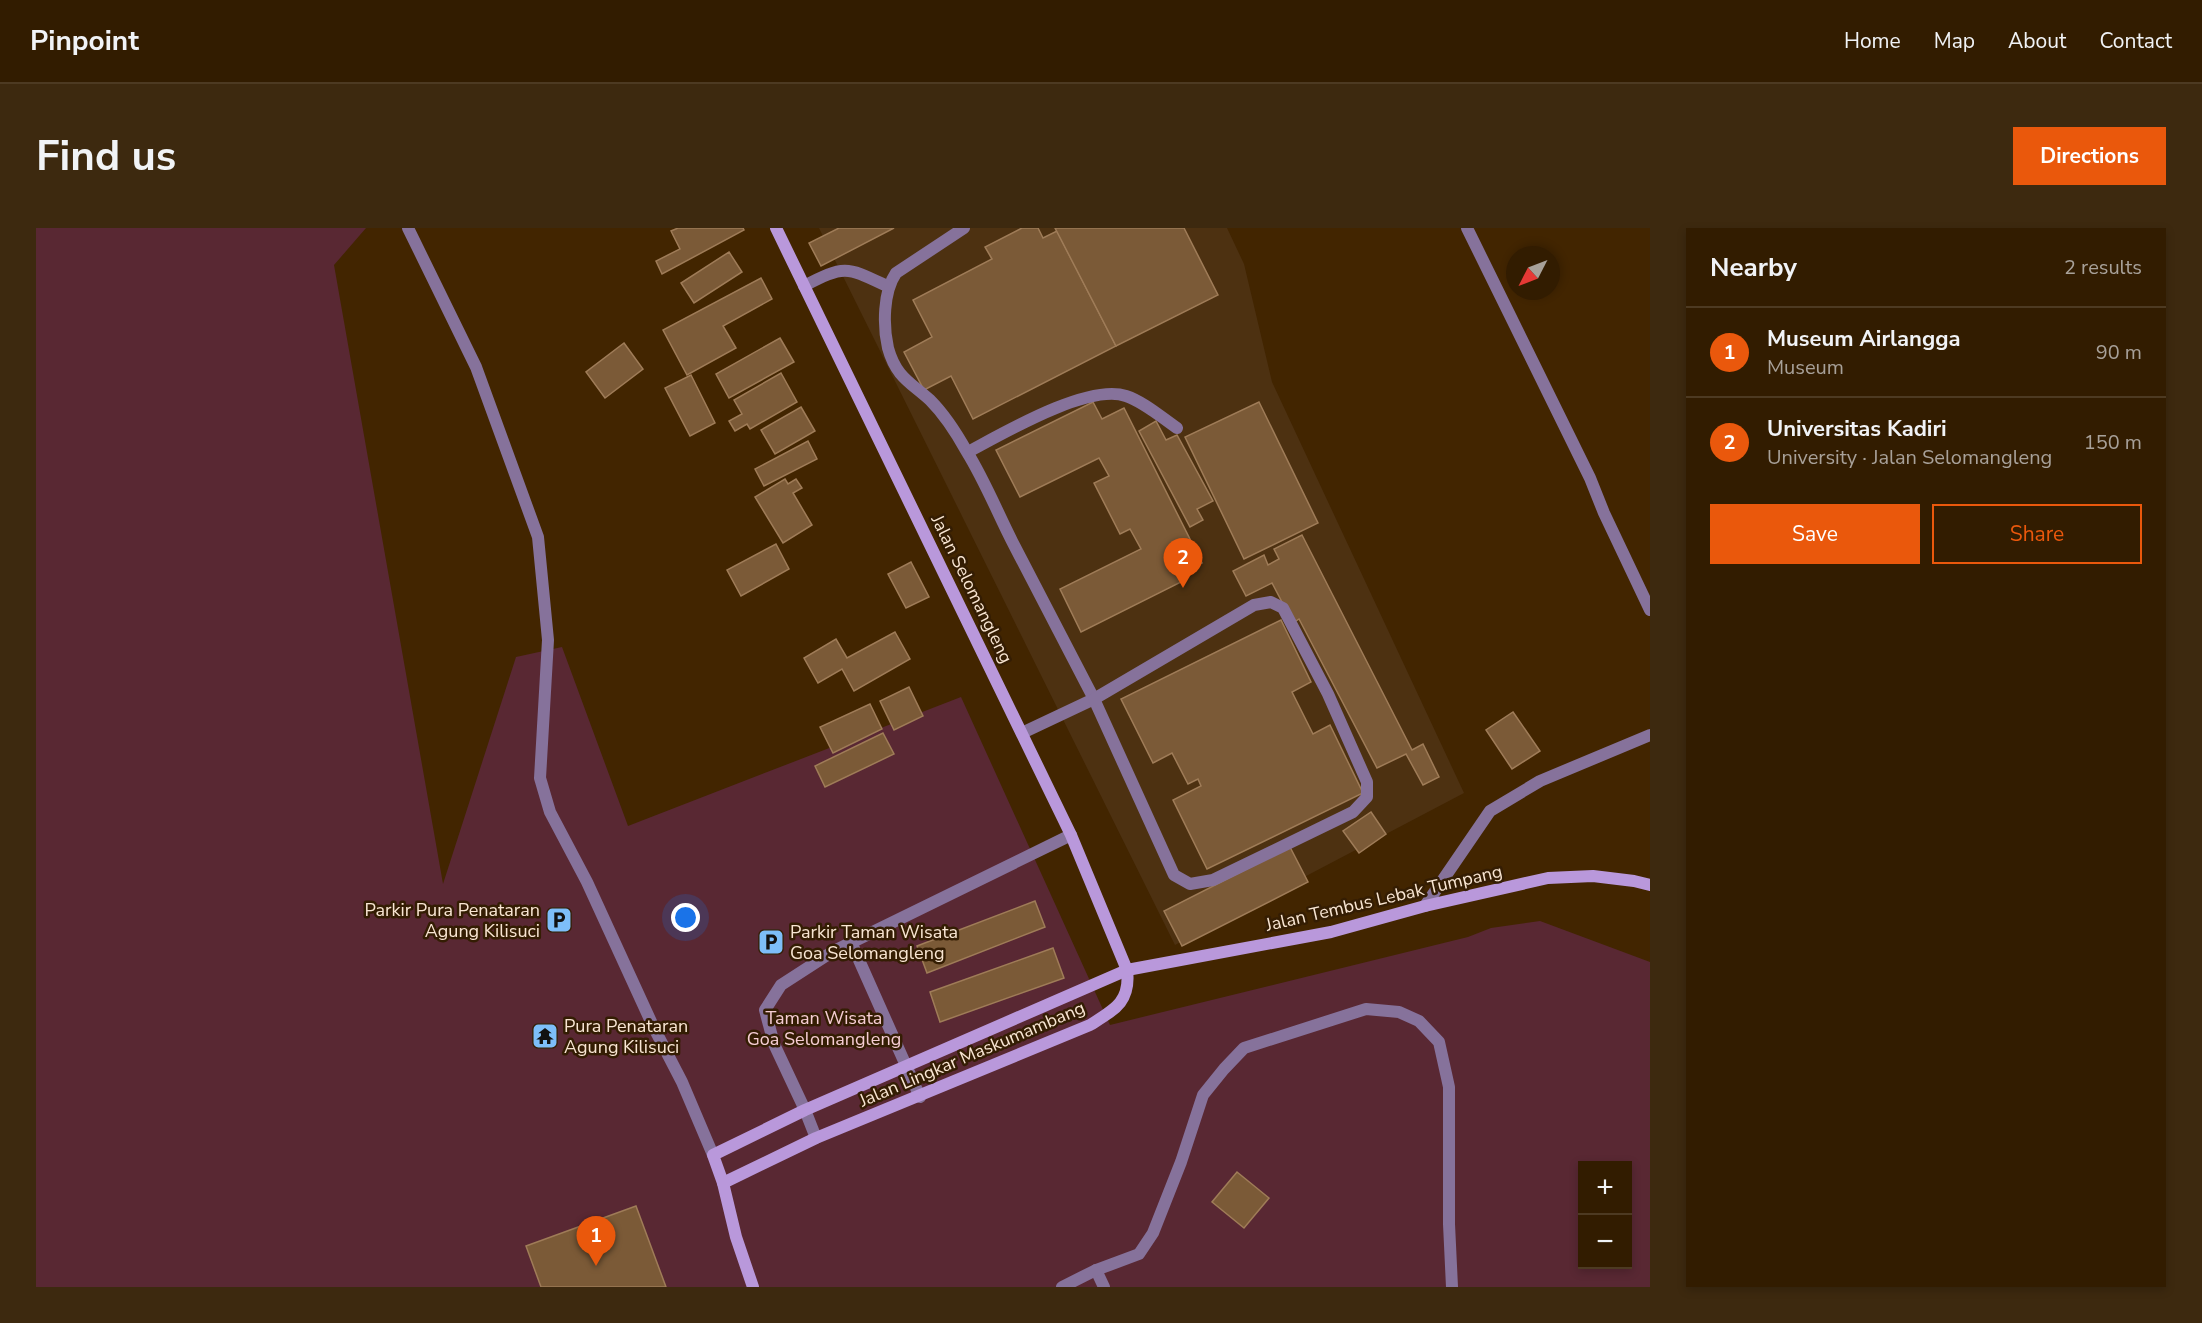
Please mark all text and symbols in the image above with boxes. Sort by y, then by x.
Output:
text: Pinpoint [30,22,139,60]
text: Home [1844,27,1901,55]
text: Map [1934,27,1975,55]
text: About [2008,27,2066,55]
text: Contact [2099,27,2172,55]
button: Directions [2013,127,2166,185]
text: Find us [36,128,176,185]
north arrow [1506,246,1560,300]
text: Nearby [1710,250,1797,285]
text: 2 results [2064,254,2142,281]
text: Museum Airlangga [1767,324,1961,354]
text: 1 [1724,339,1736,366]
text: 90 m [2096,339,2142,366]
text: Museum [1767,354,1844,381]
text: Universitas Kadiri [1767,414,1947,444]
text: 2 [1724,429,1736,456]
text: 150 m [2084,429,2142,456]
text: University · Jalan Selomangleng [1767,444,2052,471]
button: Save [1710,504,1920,564]
button: Share [1932,504,2142,564]
street label: Jalan Selomangleng [925,510,1018,667]
pin: 2 [1164,538,1202,588]
street label: Jalan Tembus Lebak Tumpang [1262,859,1505,937]
place label: Parkir Pura Penataran Agung Kilisuci [365,898,540,943]
your location [671,903,700,932]
parking icon: Parkir Pura Penataran Agung Kilisuci [544,905,574,935]
place label: Parkir Taman Wisata Goa Selomangleng [790,920,958,965]
parking icon: Parkir Taman Wisata Goa Selomangleng [756,927,786,957]
street label: Jalan Lingkar Maskumambang [854,995,1089,1113]
park label: Taman Wisata Goa Selomangleng [747,1006,901,1051]
place label: Pura Penataran Agung Kilisuci [564,1014,688,1059]
temple icon: Pura Penataran Agung Kilisuci [530,1021,560,1051]
map controls [1578,1161,1632,1269]
button: + [1578,1161,1632,1215]
button: − [1578,1215,1632,1269]
pin: 1 [576,1216,616,1266]

